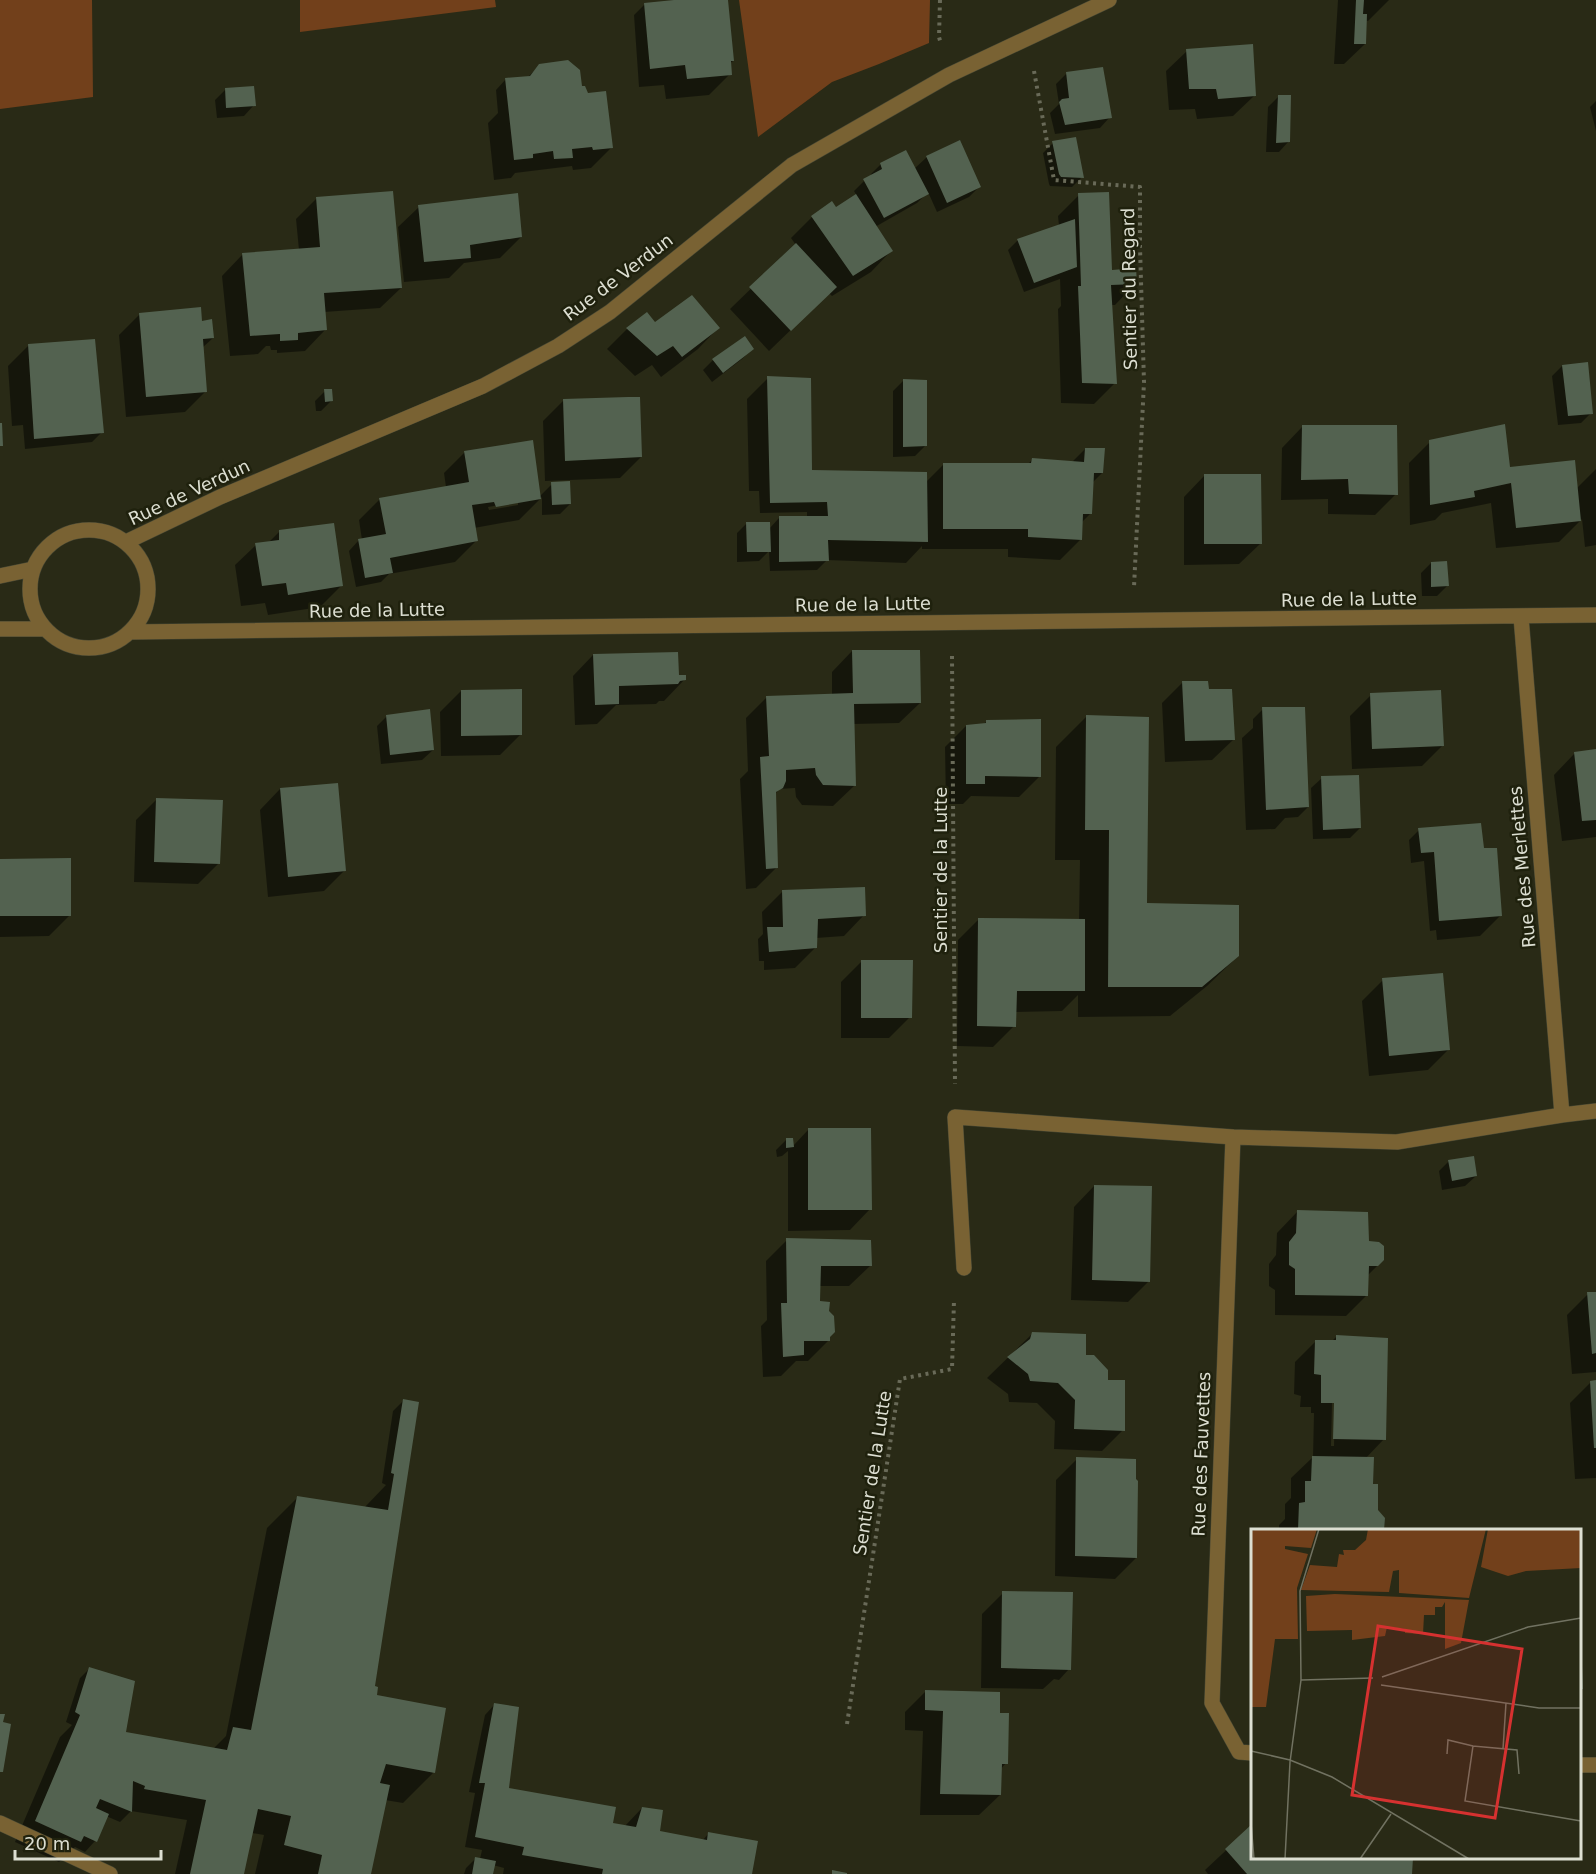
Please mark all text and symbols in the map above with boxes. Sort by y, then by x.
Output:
street label: Sentier du Regard [1117,208,1141,370]
street label: Rue de Verdun [559,229,677,325]
street label: Rue de Verdun [125,455,253,529]
street label: Rue de la Lutte [1281,587,1417,611]
street label: Rue de la Lutte [795,592,931,616]
street label: Rue de la Lutte [309,598,445,622]
street label: Rue des Merlettes [1504,785,1540,949]
street label: Sentier de la Lutte [930,787,951,953]
street label: Rue des Fauvettes [1188,1371,1214,1537]
street label: Sentier de la Lutte [849,1389,895,1557]
inset map [1251,1529,1581,1859]
scale bar [15,1823,160,1861]
text: 20 m [24,1833,70,1854]

